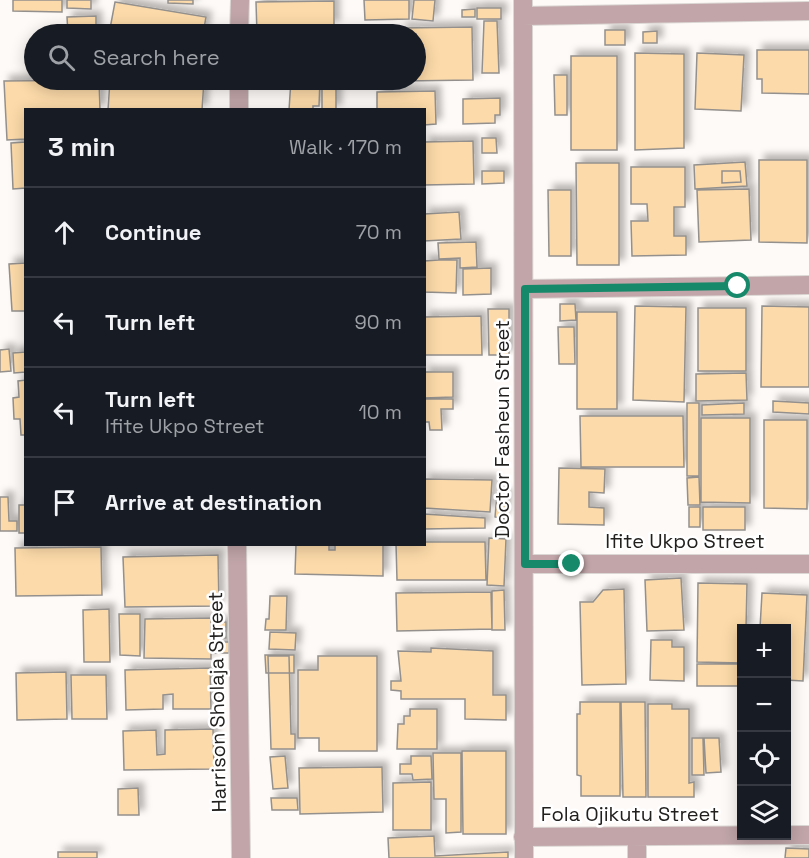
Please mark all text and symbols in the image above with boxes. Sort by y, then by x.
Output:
search box [24,24,426,90]
icon: search [45,41,78,74]
text: Search here [93,43,220,71]
text: 3 min [48,130,116,164]
text: Walk · 170 m [289,134,402,160]
icon: ahead [48,216,81,249]
text: Continue [105,218,201,246]
text: 70 m [356,219,402,245]
route start [724,272,750,298]
icon: left [48,306,81,339]
text: Turn left [105,308,195,336]
text: 90 m [355,309,402,335]
street label: Doctor Fasheun Street [489,320,515,538]
text: Turn left [105,385,195,413]
icon: left [48,396,81,429]
text: 10 m [358,399,402,425]
text: Ifite Ukpo Street [105,413,265,439]
icon: arrive [48,486,81,519]
text: Arrive at destination [105,488,322,516]
street label: Ifite Ukpo Street [605,528,765,554]
route end [558,550,584,576]
street label: Harrison Sholaja Street [202,591,232,813]
map controls [737,624,791,840]
button: + [737,624,791,678]
button: − [737,678,791,732]
button: locate [737,732,791,786]
button: layers [737,786,791,840]
street label: Fola Ojikutu Street [541,801,719,827]

